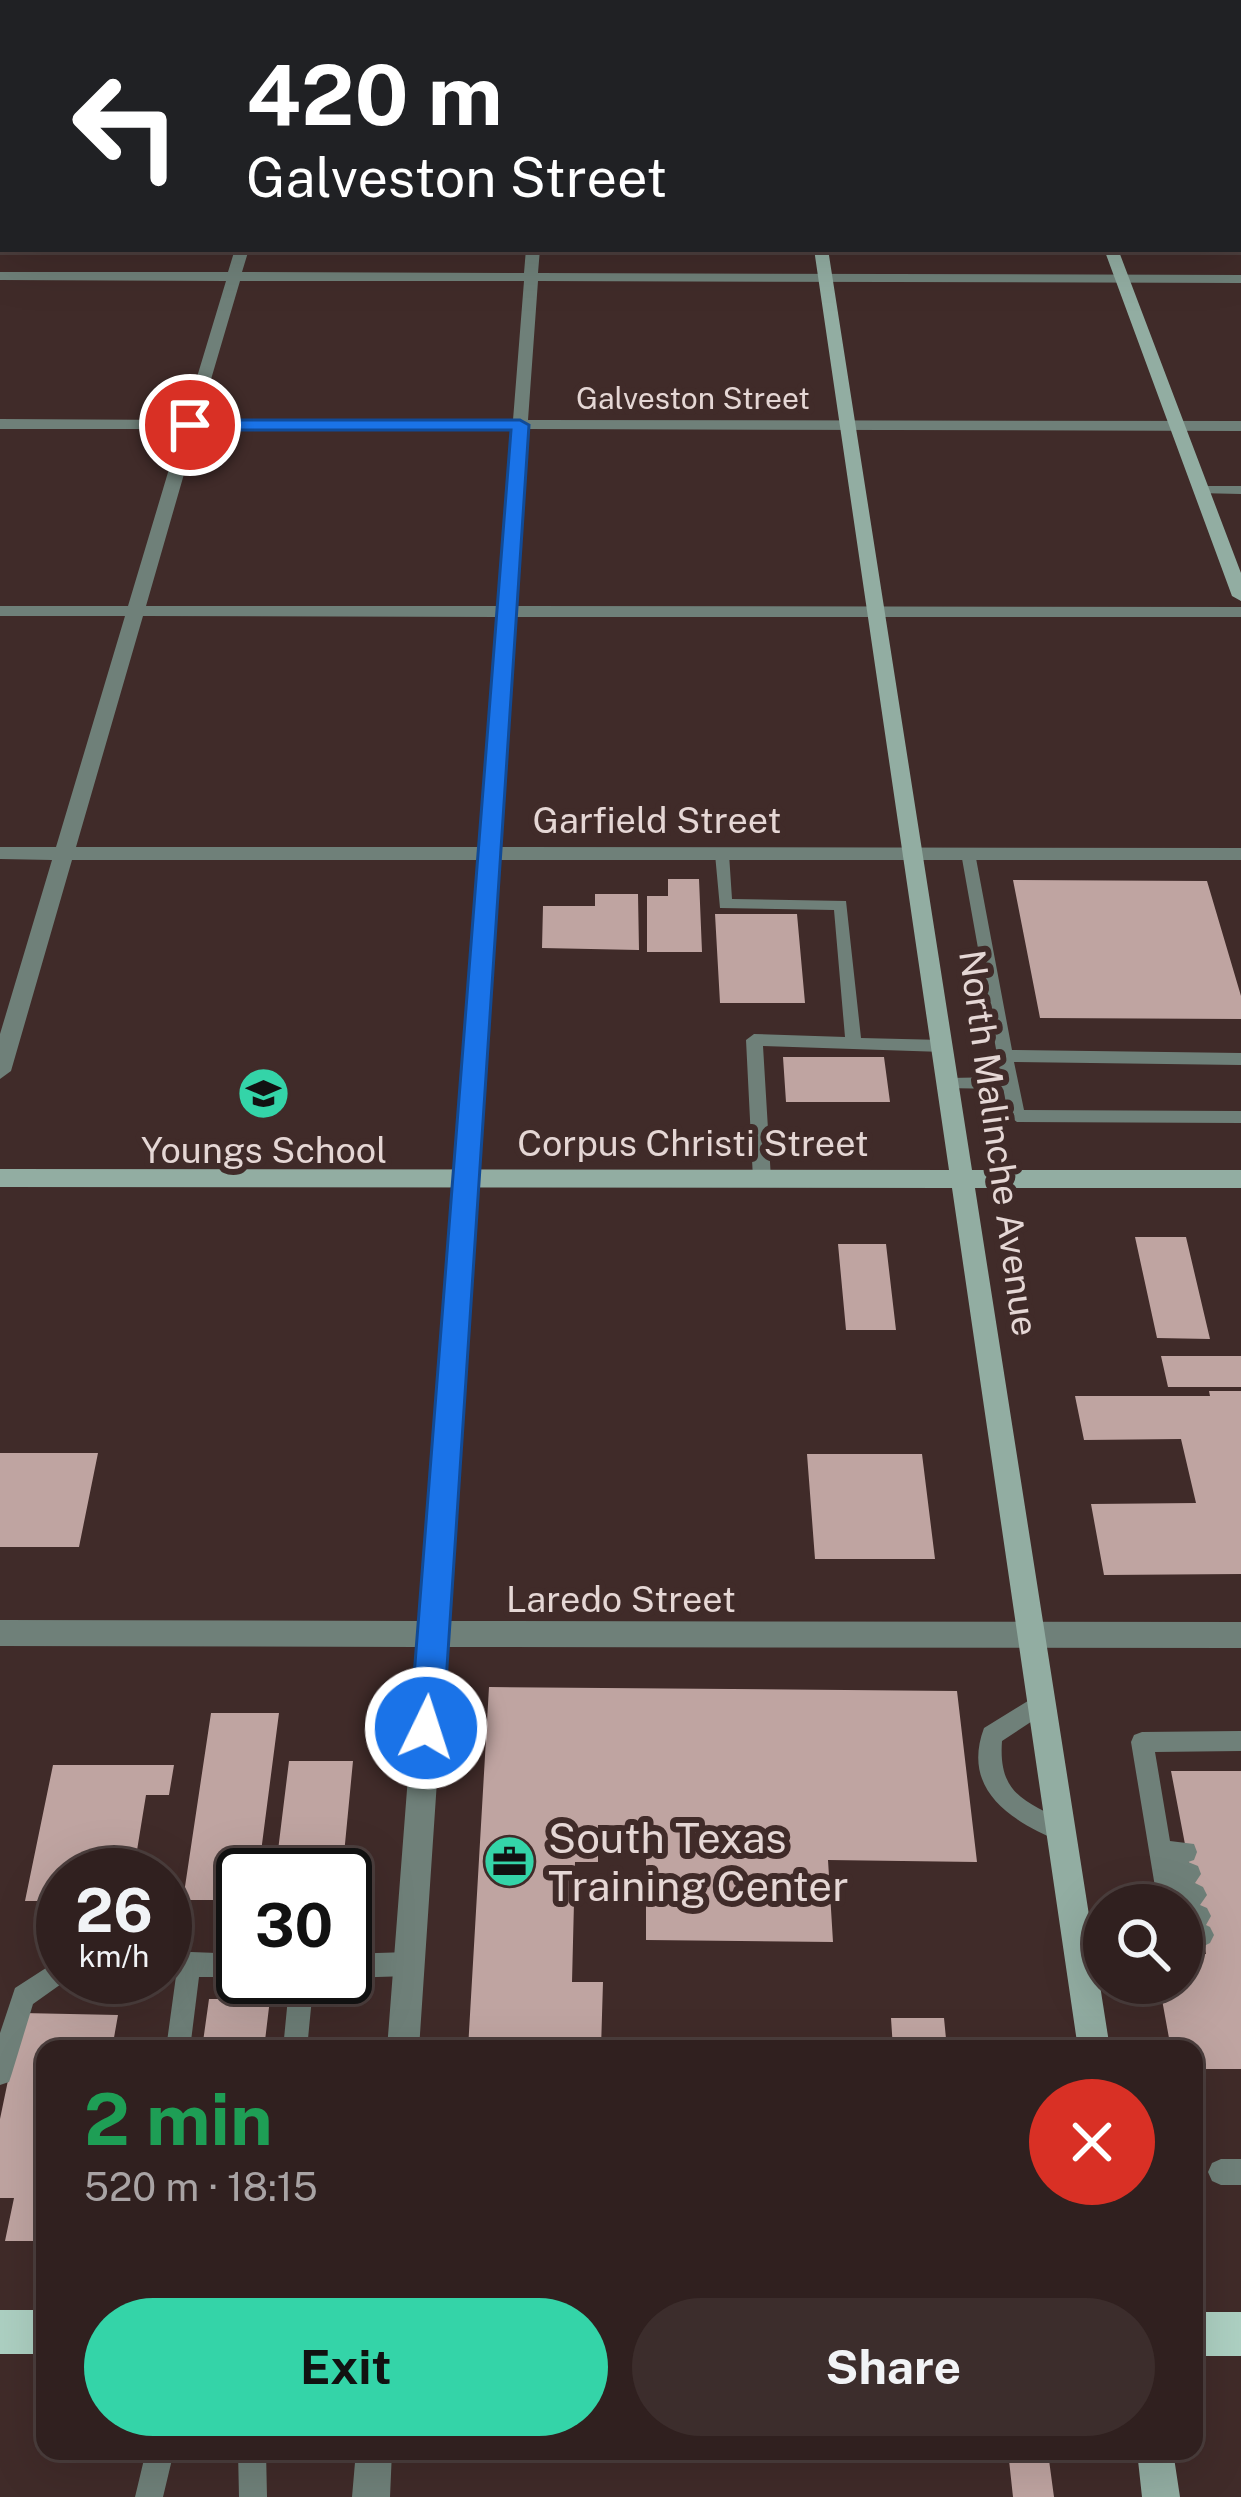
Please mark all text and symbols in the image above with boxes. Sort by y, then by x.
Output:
text: 420 m [246,45,503,144]
icon: left [48,48,204,204]
text: Galveston Street [246,146,667,209]
pin [139,374,241,476]
street label: Galveston Street [576,380,810,416]
icon: arrive [157,392,223,458]
street label: Garfield Street [533,799,781,841]
street label: North Malinche Avenue [951,947,1047,1339]
school or university icon: Youngs School [236,1066,292,1122]
street label: Corpus Christi Street [517,1122,869,1164]
place label: Youngs School [141,1129,387,1171]
street label: Laredo Street [506,1578,736,1620]
position arrow [363,1665,489,1791]
place label: South Texas Training Center [548,1813,849,1910]
office icon: South Texas Training Center [481,1833,537,1889]
speed limit sign: 30 [216,1848,372,2004]
text: 26 [75,1875,153,1946]
map controls [1083,1884,1203,2004]
button: search [1083,1884,1203,2004]
text: km/h [79,1938,149,1974]
text: 2 min [84,2077,273,2161]
button: close [1029,2079,1155,2205]
text: 520 m · 18:15 [84,2164,318,2210]
button: Exit [84,2298,608,2436]
button: Share [632,2298,1155,2436]

